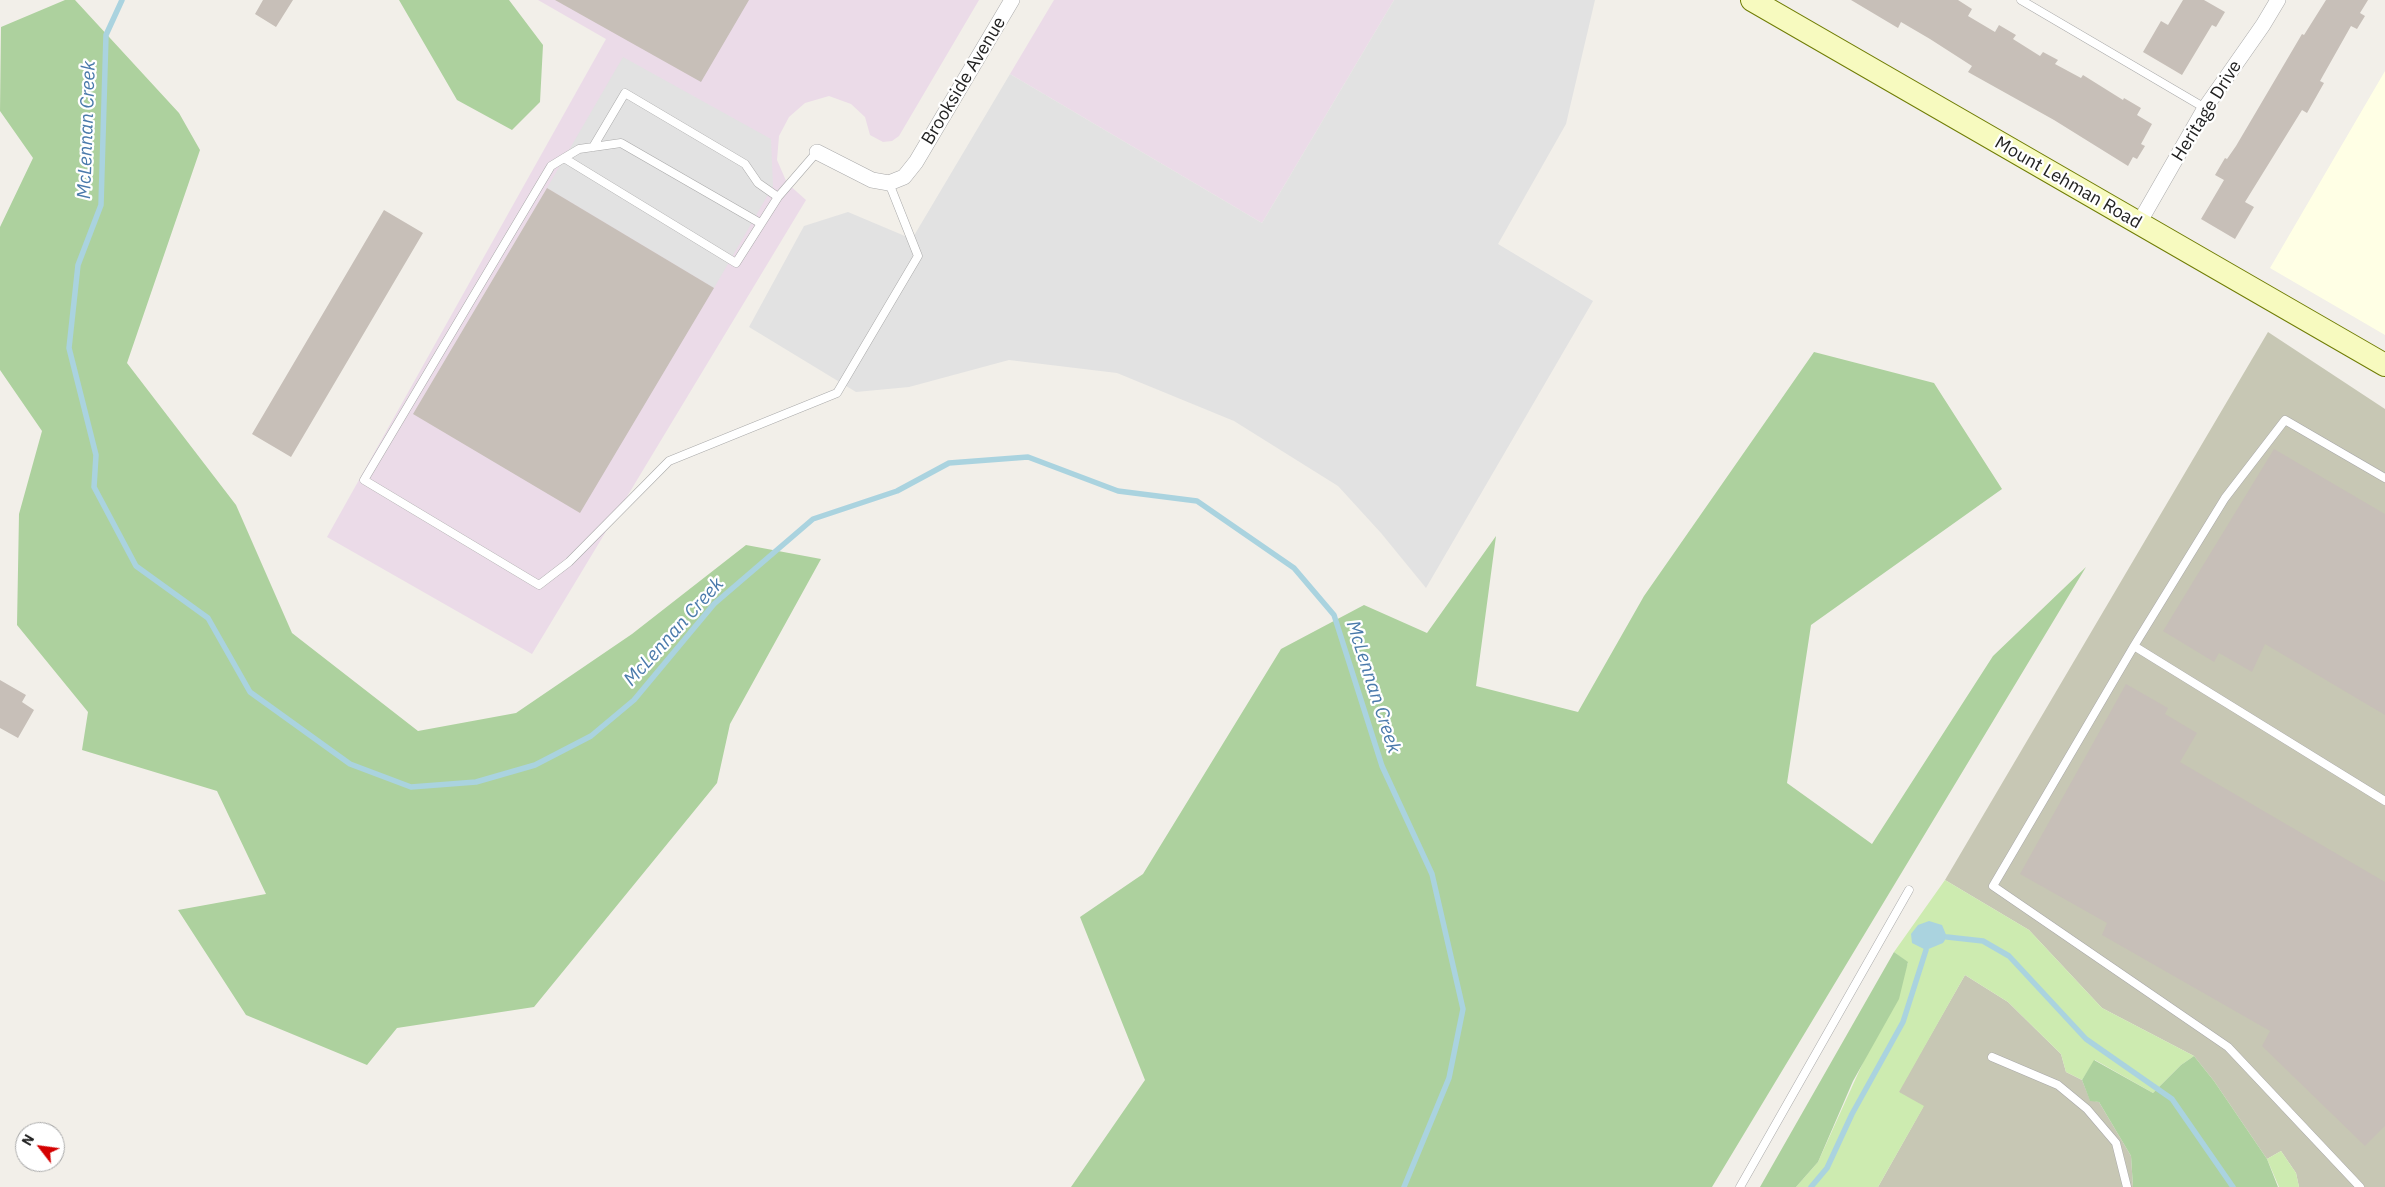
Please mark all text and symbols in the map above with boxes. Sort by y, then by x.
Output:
street label: Brookside Avenue [917,13,1011,149]
street label: Heritage Drive [2167,57,2247,165]
water label: McLennan Creek [73,61,101,199]
street label: Mount Lehman Road [1991,132,2145,234]
water label: McLennan Creek [619,573,729,691]
water label: McLennan Creek [1341,618,1405,756]
north arrow [15,1122,65,1172]
text: N [18,1131,38,1149]

